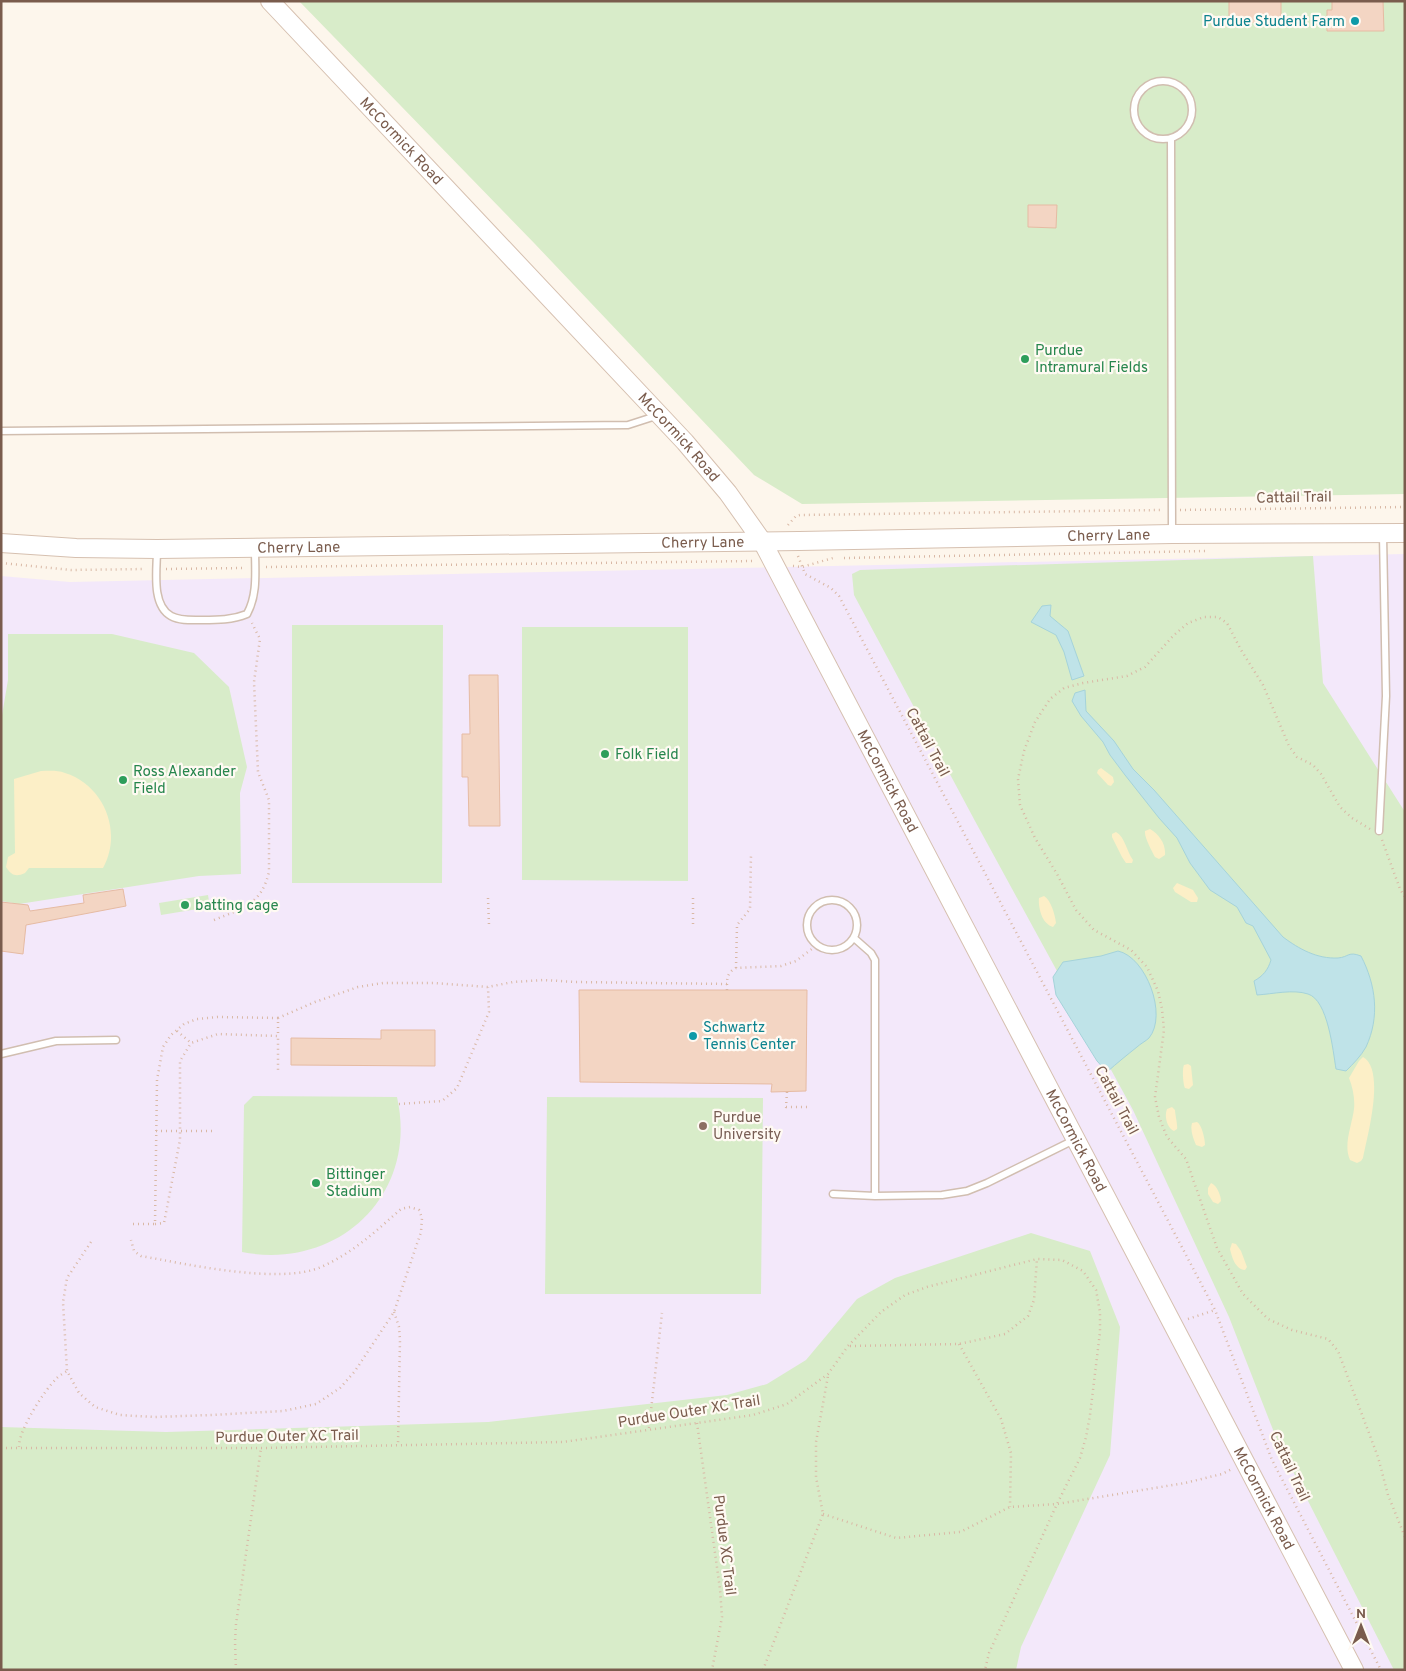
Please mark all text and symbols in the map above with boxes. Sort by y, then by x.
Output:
place label: Purdue Student Farm [1203,13,1345,32]
marker: Purdue Student Farm [1349,15,1361,27]
street label: McCormick Road [355,94,446,190]
place label: Purdue Intramural Fields [1035,342,1148,378]
marker: Purdue Intramural Fields [1019,353,1031,365]
street label: McCormick Road [633,390,723,487]
street label: Cattail Trail [1256,488,1332,509]
street label: Cherry Lane [1067,526,1150,547]
street label: Cherry Lane [661,534,744,554]
street label: Cherry Lane [257,539,340,559]
street label: Cattail Trail [901,705,953,780]
street label: McCormick Road [852,727,921,836]
place label: Folk Field [615,746,679,765]
marker: Folk Field [599,748,611,760]
place label: Ross Alexander Field [133,763,236,799]
marker: Ross Alexander Field [117,774,129,786]
place label: batting cage [195,897,278,916]
marker: batting cage [179,899,191,911]
place label: Schwartz Tennis Center [703,1019,796,1055]
marker: Schwartz Tennis Center [687,1030,699,1042]
street label: Cattail Trail [1090,1063,1142,1138]
street label: McCormick Road [1040,1087,1110,1196]
place label: Purdue University [713,1109,781,1145]
marker: Purdue University [697,1120,709,1132]
place label: Bittinger Stadium [326,1166,386,1202]
marker: Bittinger Stadium [310,1177,322,1189]
street label: Purdue Outer XC Trail [617,1392,762,1433]
street label: Purdue Outer XC Trail [215,1427,359,1448]
street label: Cattail Trail [1264,1428,1313,1505]
street label: McCormick Road [1228,1444,1297,1554]
street label: Purdue XC Trail [708,1494,739,1597]
north arrow [1336,1601,1386,1651]
text: N [1356,1606,1366,1623]

